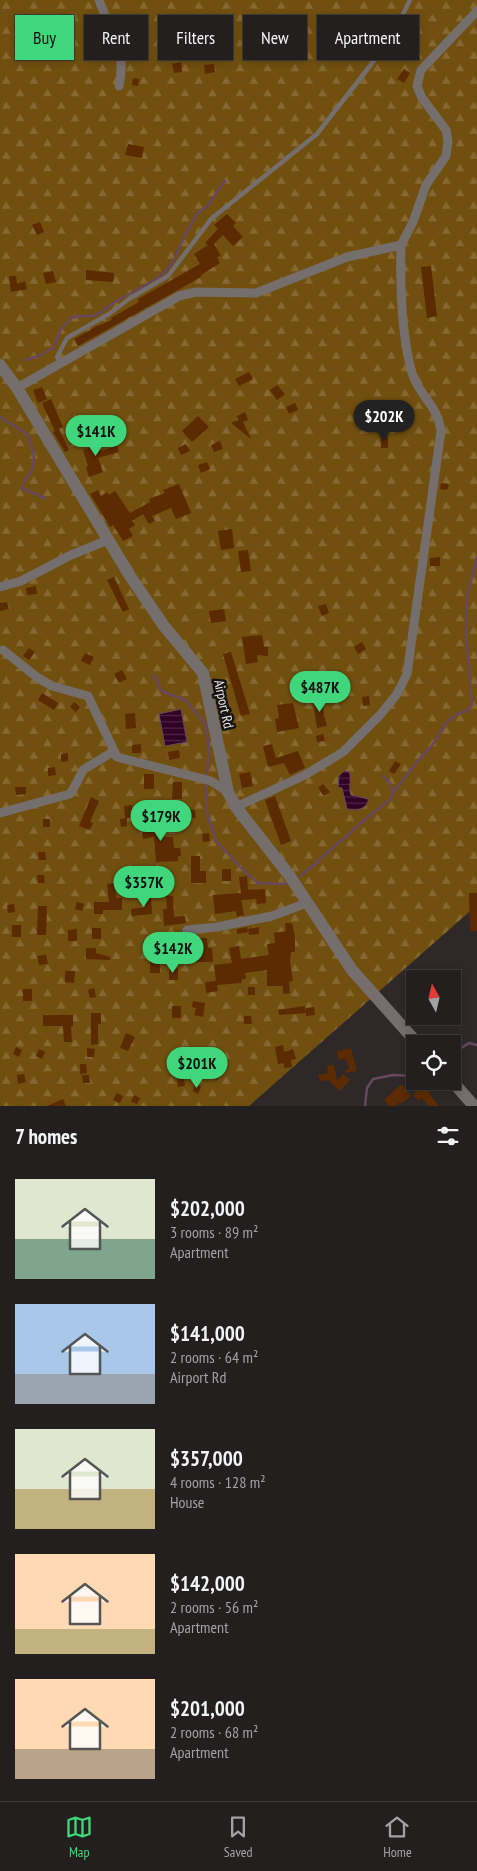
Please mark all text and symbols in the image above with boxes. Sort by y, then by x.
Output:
chip: Buy [15,15,74,60]
chip: Rent [84,15,148,60]
chip: Filters [158,15,233,60]
chip: New [243,15,307,60]
chip: Apartment [317,15,419,60]
pin: $202K [349,400,419,442]
text: $202K [365,406,403,426]
pin: $141K [61,414,131,457]
text: $141K [77,421,115,441]
pin: $487K [285,670,355,713]
text: $487K [301,677,339,697]
street label: Airport Rd [210,678,238,730]
pin: $179K [126,800,196,842]
text: $179K [142,806,180,826]
pin: $357K [109,866,179,908]
text: $357K [125,872,163,892]
pin: $142K [138,932,208,974]
text: $142K [154,938,192,958]
north arrow [406,970,461,1025]
map controls [406,970,461,1090]
button: locate [406,1035,461,1090]
pin: $201K [162,1046,232,1089]
text: $201K [178,1053,216,1073]
icon: filters [434,1122,462,1150]
text: 7 homes [15,1123,77,1150]
text: $202,000 [170,1195,245,1222]
icon: home [55,1199,115,1259]
text: 3 rooms · 89 m² [170,1222,258,1242]
text: Apartment [170,1242,229,1262]
text: $141,000 [170,1320,245,1347]
icon: home [55,1324,115,1384]
text: 2 rooms · 64 m² [170,1347,258,1367]
text: Airport Rd [170,1367,226,1387]
text: $357,000 [170,1445,243,1472]
icon: home [55,1449,115,1509]
text: 4 rooms · 128 m² [170,1472,266,1492]
text: House [170,1492,204,1512]
text: $142,000 [170,1570,245,1597]
icon: home [55,1574,115,1634]
text: 2 rooms · 56 m² [170,1597,258,1617]
text: Apartment [170,1617,229,1637]
text: $201,000 [170,1695,245,1722]
icon: home [55,1699,115,1759]
text: 2 rooms · 68 m² [170,1722,258,1742]
text: Apartment [170,1742,229,1762]
tab: Map [65,1813,93,1861]
tab: Saved [224,1813,253,1861]
tab: Home [383,1813,412,1861]

